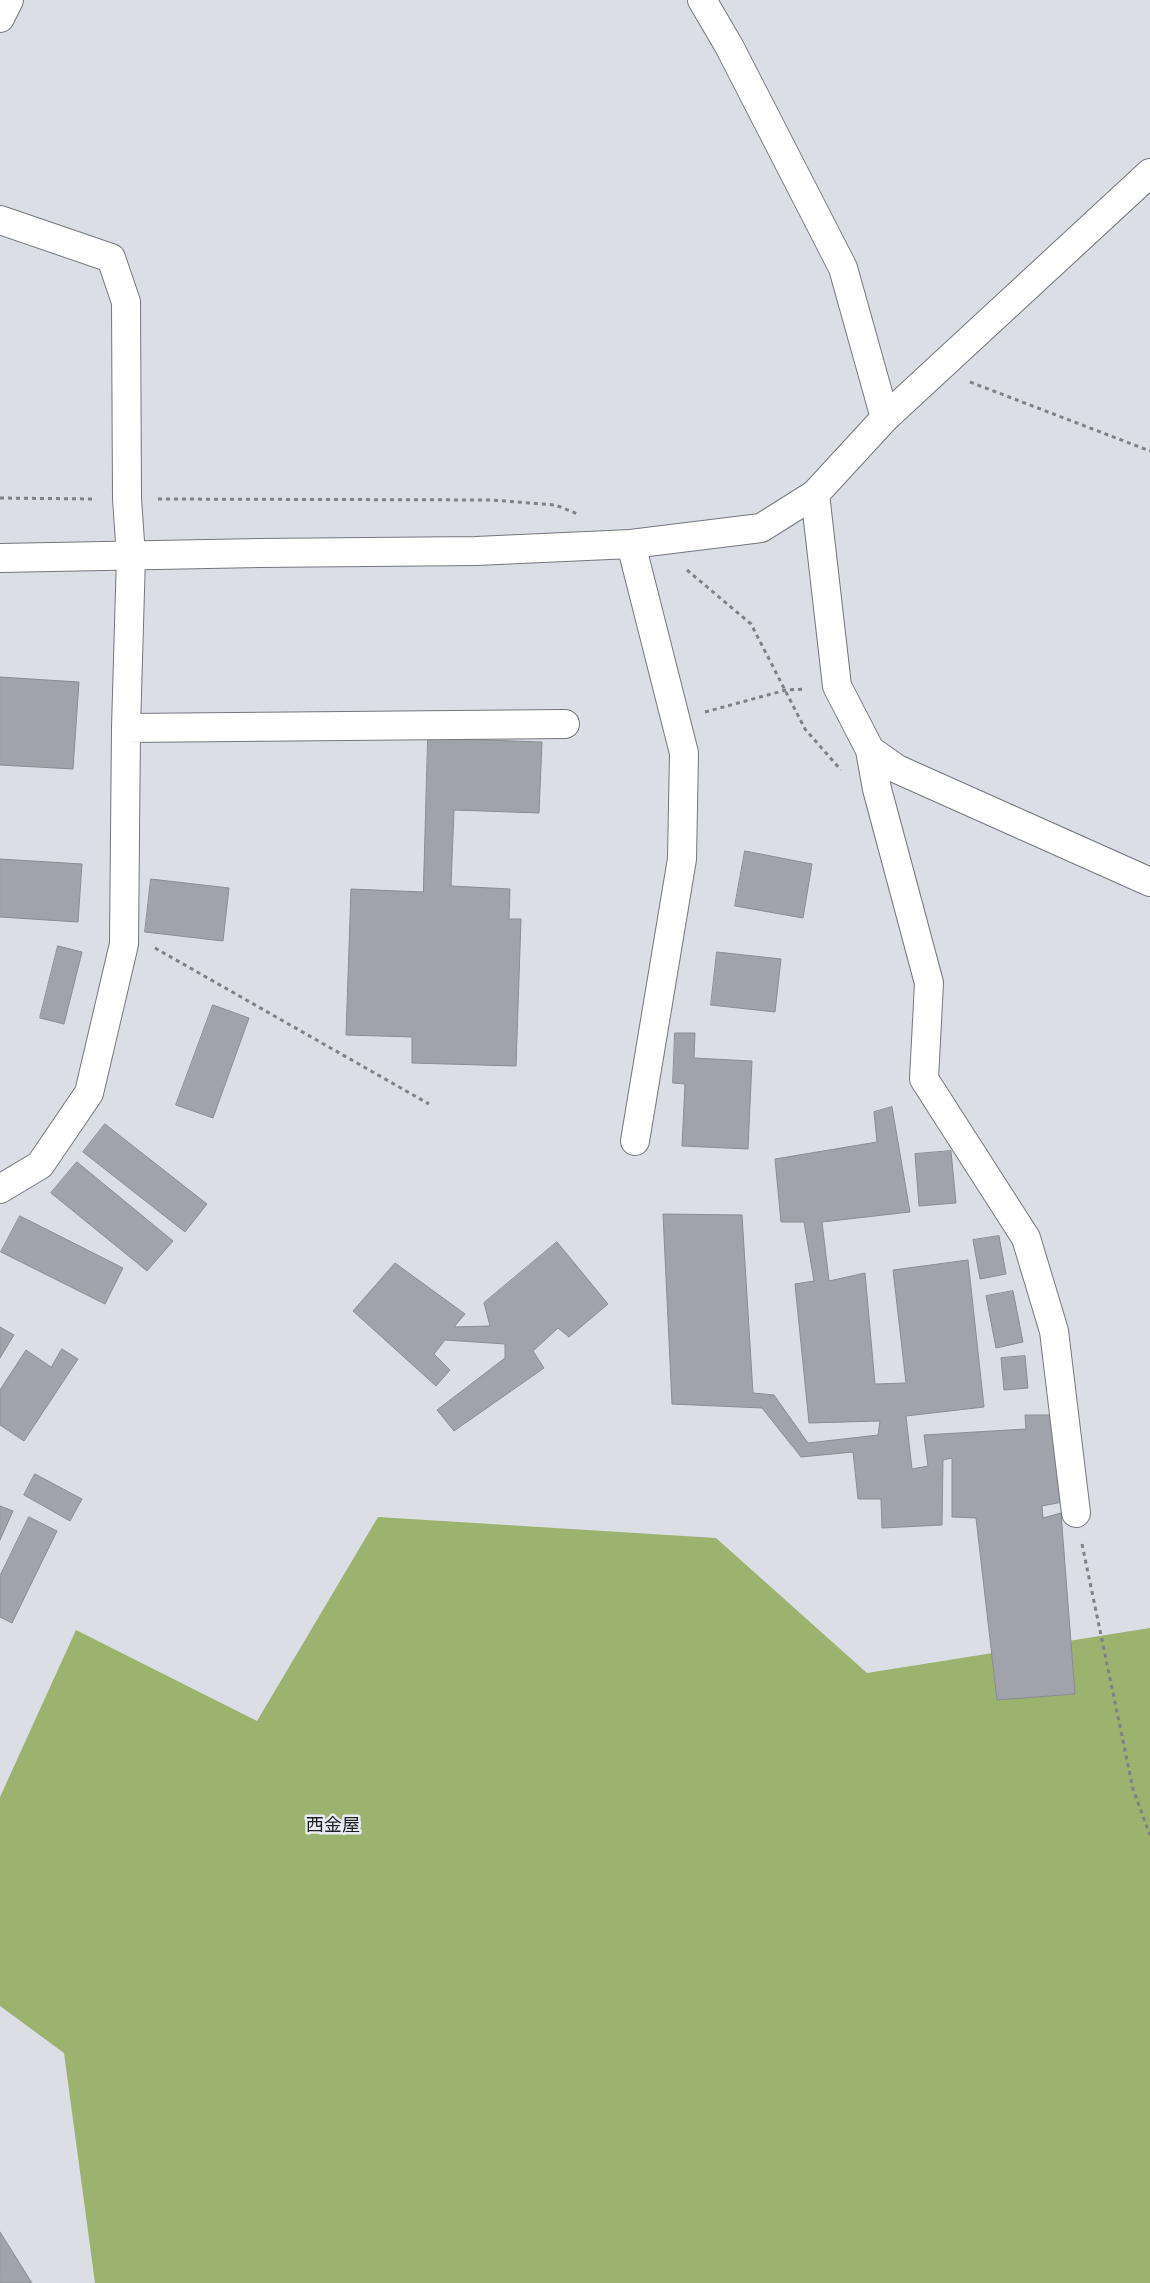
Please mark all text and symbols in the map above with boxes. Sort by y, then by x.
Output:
district label: 西金屋 [306,1815,360,1837]

